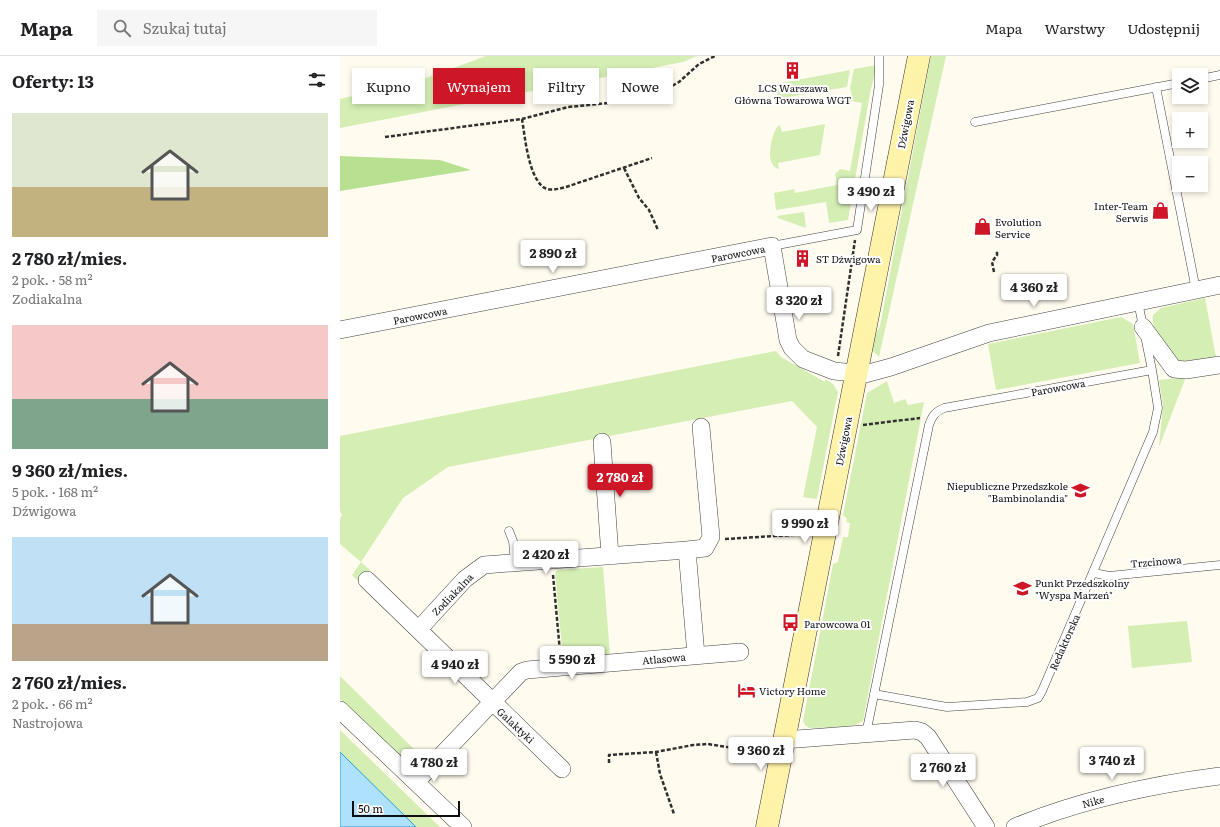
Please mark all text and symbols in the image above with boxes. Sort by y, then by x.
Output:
search box [97,10,377,46]
text: Mapa [20,14,73,42]
text: Szukaj tutaj [143,16,227,39]
icon: search [111,17,133,39]
text: Mapa [985,18,1022,38]
text: Warstwy [1044,18,1105,38]
text: Udostępnij [1127,18,1200,38]
building icon: LCS Warszawa Główna Towarowa WGT [783,60,803,80]
text: Oferty: 13 [12,68,94,93]
chip: Kupno [352,68,425,104]
chip: Wynajem [433,68,525,104]
chip: Filtry [533,68,599,104]
chip: Nowe [607,68,673,104]
map controls [1172,68,1208,192]
button: layers [1172,68,1208,104]
icon: filters [306,69,328,91]
place label: LCS Warszawa Główna Towarowa WGT [735,80,851,107]
street label: Dźwigowa [893,98,917,150]
button: + [1172,112,1208,148]
icon: home [134,139,206,211]
button: − [1172,156,1208,192]
pin: 3 490 zł [830,178,912,212]
text: 3 490 zł [847,181,895,200]
place label: Inter-Team Serwis [1094,198,1148,225]
shop icon: Inter-Team Serwis [1151,201,1171,221]
place label: Evolution Service [995,214,1042,241]
shop icon: Evolution Service [972,217,992,237]
pin: 2 890 zł [512,240,594,274]
street label: Parowcowa [710,240,767,266]
text: 2 890 zł [529,243,577,262]
text: 2 780 zł/mies. [12,245,127,270]
building icon: ST Dźwigowa [793,248,813,268]
place label: ST Dźwigowa [816,251,881,266]
text: 2 pok. · 58 m² [12,270,93,289]
pin: 4 360 zł [993,274,1075,308]
text: 4 360 zł [1010,277,1058,296]
pin: 8 320 zł [758,287,840,321]
text: Zodiakalna [12,289,82,308]
text: 8 320 zł [776,290,822,309]
street label: Parowcowa [392,302,449,328]
icon: home [134,351,206,423]
street label: Parowcowa [1030,375,1087,399]
street label: Dźwigowa [831,415,855,467]
text: 9 360 zł/mies. [12,457,128,482]
pin: 2 780 zł [579,464,661,498]
text: 2 780 zł [597,467,643,486]
place label: Niepubliczne Przedszkole "Bambinolandia" [947,478,1068,505]
school or university icon: Niepubliczne Przedszkole "Bambinolandia" [1071,481,1091,501]
text: 5 pok. · 168 m² [12,482,98,501]
text: Dźwigowa [12,501,76,520]
pin: 9 990 zł [764,510,846,544]
text: 9 990 zł [781,513,829,532]
pin: 2 420 zł [505,541,587,575]
text: 2 420 zł [523,544,569,563]
street label: Trzcinowa [1130,551,1183,571]
icon: home [134,563,206,635]
street label: Zodiakalna [428,569,477,619]
place label: Punkt Przedszkolny "Wyspa Marzeń" [1035,575,1129,602]
school or university icon: Punkt Przedszkolny "Wyspa Marzeń" [1012,578,1032,598]
street label: Redaktorska [1045,611,1083,673]
bus stop icon: Parowcowa 01 [781,613,801,633]
place label: Parowcowa 01 [804,616,871,631]
pin: 5 590 zł [531,646,613,680]
text: 5 590 zł [549,649,595,668]
street label: Atlasowa [642,649,687,667]
pin: 4 940 zł [414,651,496,685]
text: 4 940 zł [431,654,479,673]
text: 2 760 zł/mies. [12,669,127,694]
hotel icon: Victory Home [736,680,756,700]
place label: Victory Home [759,683,826,698]
text: 2 pok. · 66 m² [12,694,93,713]
street label: Galaktyki [494,704,539,747]
text: Nastrojowa [12,713,83,732]
pin: 9 360 zł [720,737,802,771]
text: 9 360 zł [737,740,785,759]
pin: 3 740 zł [1071,747,1153,781]
pin: 4 780 zł [393,749,475,783]
text: 3 740 zł [1089,750,1135,769]
text: 4 780 zł [410,752,458,771]
pin: 2 760 zł [902,754,984,788]
text: 2 760 zł [920,757,966,776]
street label: Nike [1080,791,1106,811]
scale bar [352,799,460,818]
text: 50 m [358,800,383,816]

